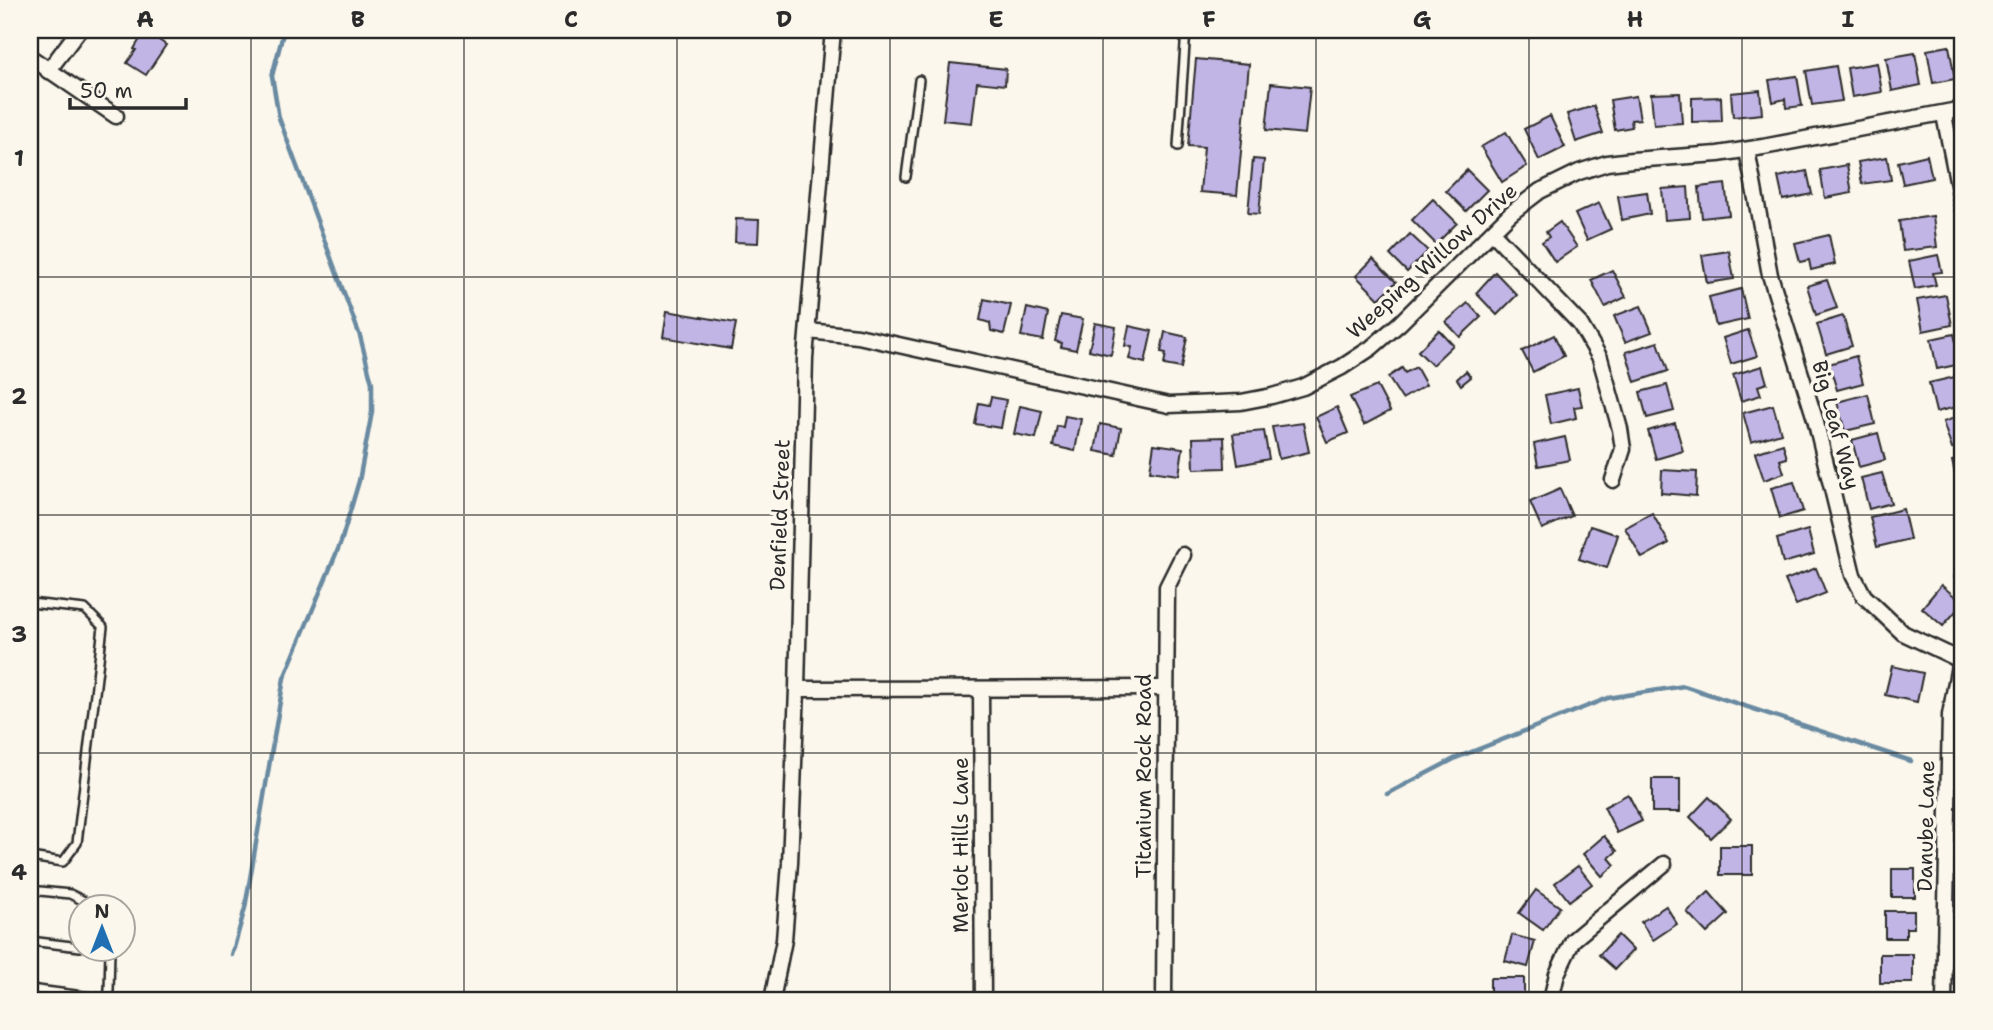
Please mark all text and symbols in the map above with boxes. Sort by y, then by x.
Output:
text: A [136,4,154,34]
text: B [351,4,365,34]
text: C [564,4,578,34]
text: D [776,4,792,34]
text: E [988,4,1004,34]
text: F [1202,4,1216,34]
text: G [1413,4,1432,34]
text: H [1627,4,1643,34]
text: I [1842,4,1855,34]
scale bar [70,66,186,110]
text: 50 m [80,77,133,105]
text: 1 [14,143,24,173]
street label: Weeping Willow Drive [1341,177,1523,345]
street label: Big Leaf Way [1805,357,1867,493]
text: 2 [11,381,27,411]
street label: Denfield Street [763,439,797,591]
text: 3 [11,619,27,649]
street label: Titanium Rock Road [1130,674,1158,878]
street label: Merlot Hills Lane [947,757,975,933]
street label: Danube Lane [1911,760,1941,892]
text: 4 [11,857,27,887]
north arrow [66,894,136,964]
text: N [94,899,110,924]

